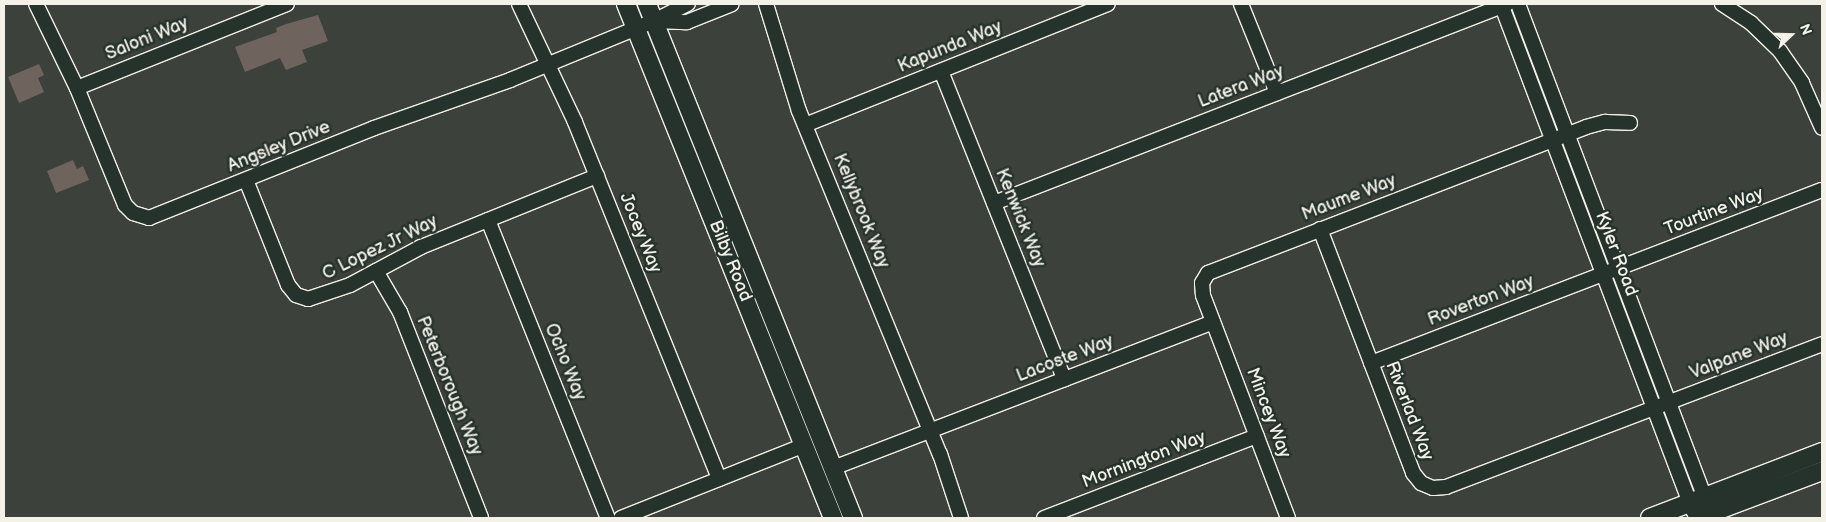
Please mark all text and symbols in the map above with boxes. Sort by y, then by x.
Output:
north arrow [1766,10,1816,60]
street label: Saloni Way [102,12,192,66]
street label: Kapunda Way [894,16,1006,78]
text: N [1796,21,1815,37]
street label: Latera Way [1195,61,1287,113]
street label: Angsley Drive [224,116,334,178]
street label: Kellybrook Way [828,150,894,272]
street label: Kenwick Way [990,165,1050,271]
street label: Maume Way [1299,170,1399,226]
street label: Tourtine Way [1661,183,1767,241]
street label: Jocey Way [614,189,666,277]
street label: Kyler Road [1590,209,1642,299]
street label: C Lopez Jr Way [318,210,442,286]
street label: Bilby Road [704,217,756,305]
street label: Roverton Way [1425,271,1537,331]
street label: Peterborough Way [411,313,487,459]
street label: Ocho Way [540,320,590,404]
street label: Valpane Way [1687,327,1791,385]
street label: Lacoste Way [1013,330,1117,388]
street label: Riverlad Way [1380,358,1438,464]
street label: Mincey Way [1241,364,1295,462]
street label: Mornington Way [1079,426,1209,494]

